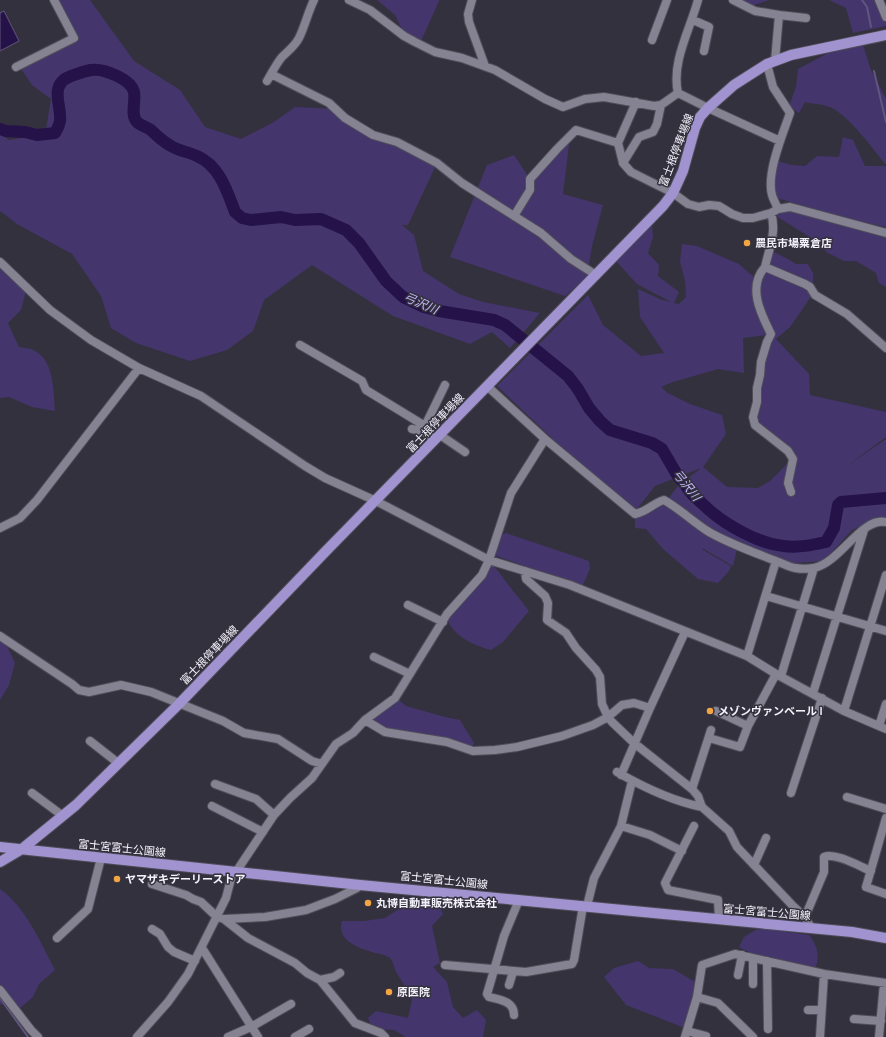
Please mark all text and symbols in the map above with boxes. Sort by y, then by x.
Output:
street label: 富士根停車場線 [656,112,696,188]
place label: 農民市場粟倉店 [755,236,832,250]
marker: 農民市場粟倉店 [742,238,752,248]
water label: 弓沢川 [401,289,442,318]
street label: 富士根停車場線 [403,390,467,456]
water label: 弓沢川 [670,466,705,505]
street label: 富士根停車場線 [177,622,241,688]
place label: メゾンヴァンベール I [718,704,823,718]
marker: メゾンヴァンベール I [705,706,715,716]
street label: 富士宮富士公園線 [78,836,166,860]
street label: 富士宮富士公園線 [400,868,488,892]
place label: ヤマザキデーリーストア [125,872,245,886]
marker: ヤマザキデーリーストア [112,874,122,884]
place label: 丸博自動車販売株式会社 [376,896,497,910]
marker: 丸博自動車販売株式会社 [363,898,373,908]
street label: 富士宮富士公園線 [723,901,811,923]
place label: 原医院 [397,985,430,999]
marker: 原医院 [384,987,394,997]

